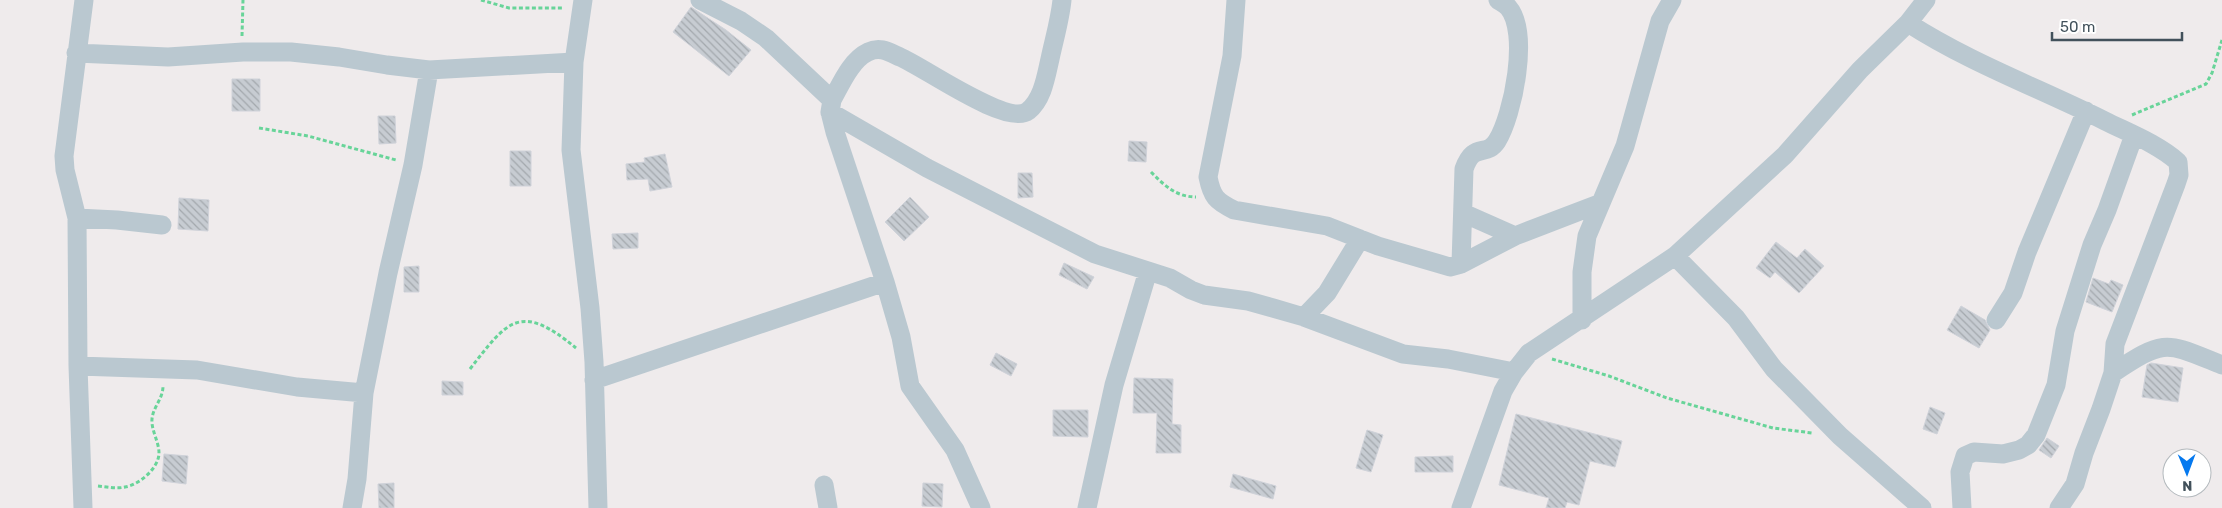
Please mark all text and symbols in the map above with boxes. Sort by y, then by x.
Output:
scale bar [2052,10,2182,42]
text: 50 m [2060,18,2095,36]
north arrow [2162,448,2212,498]
text: N [2182,477,2192,494]

